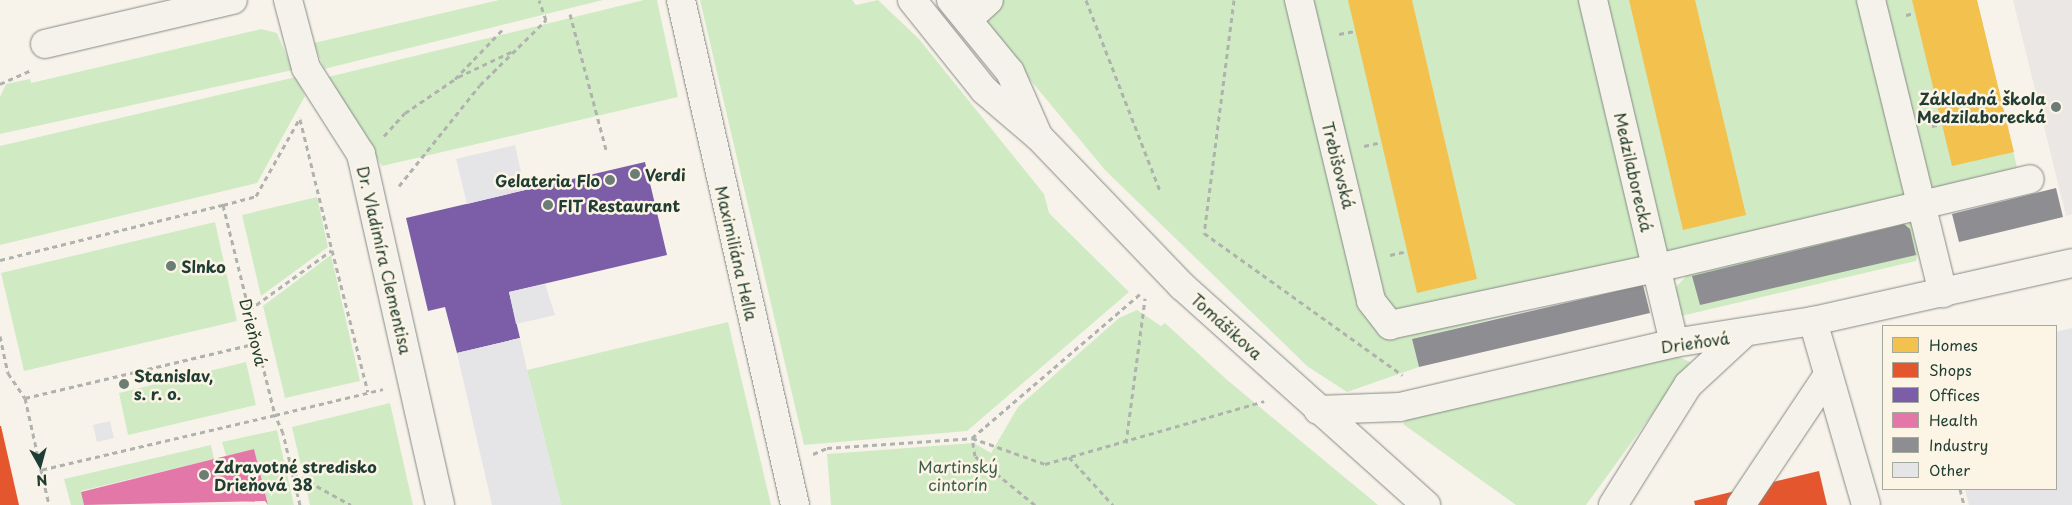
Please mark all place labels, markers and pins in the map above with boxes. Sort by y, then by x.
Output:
place label: Základná škola Medzilaborecká [1917,88,2046,126]
marker: Základná škola Medzilaborecká [2050,101,2062,113]
place label: Verdi [645,164,685,184]
marker: Verdi [629,168,641,180]
place label: Gelateria Flo [495,170,600,190]
marker: Gelateria Flo [604,174,616,186]
place label: FIT Restaurant [558,195,680,215]
marker: FIT Restaurant [542,199,554,211]
place label: Slnko [181,256,226,276]
marker: Slnko [165,260,177,272]
place label: Stanislav, s. r. o. [134,365,213,403]
marker: Stanislav, s. r. o. [118,378,130,390]
place label: Zdravotné stredisko Drieňová 38 [214,456,377,494]
marker: Zdravotné stredisko Drieňová 38 [198,469,210,481]

